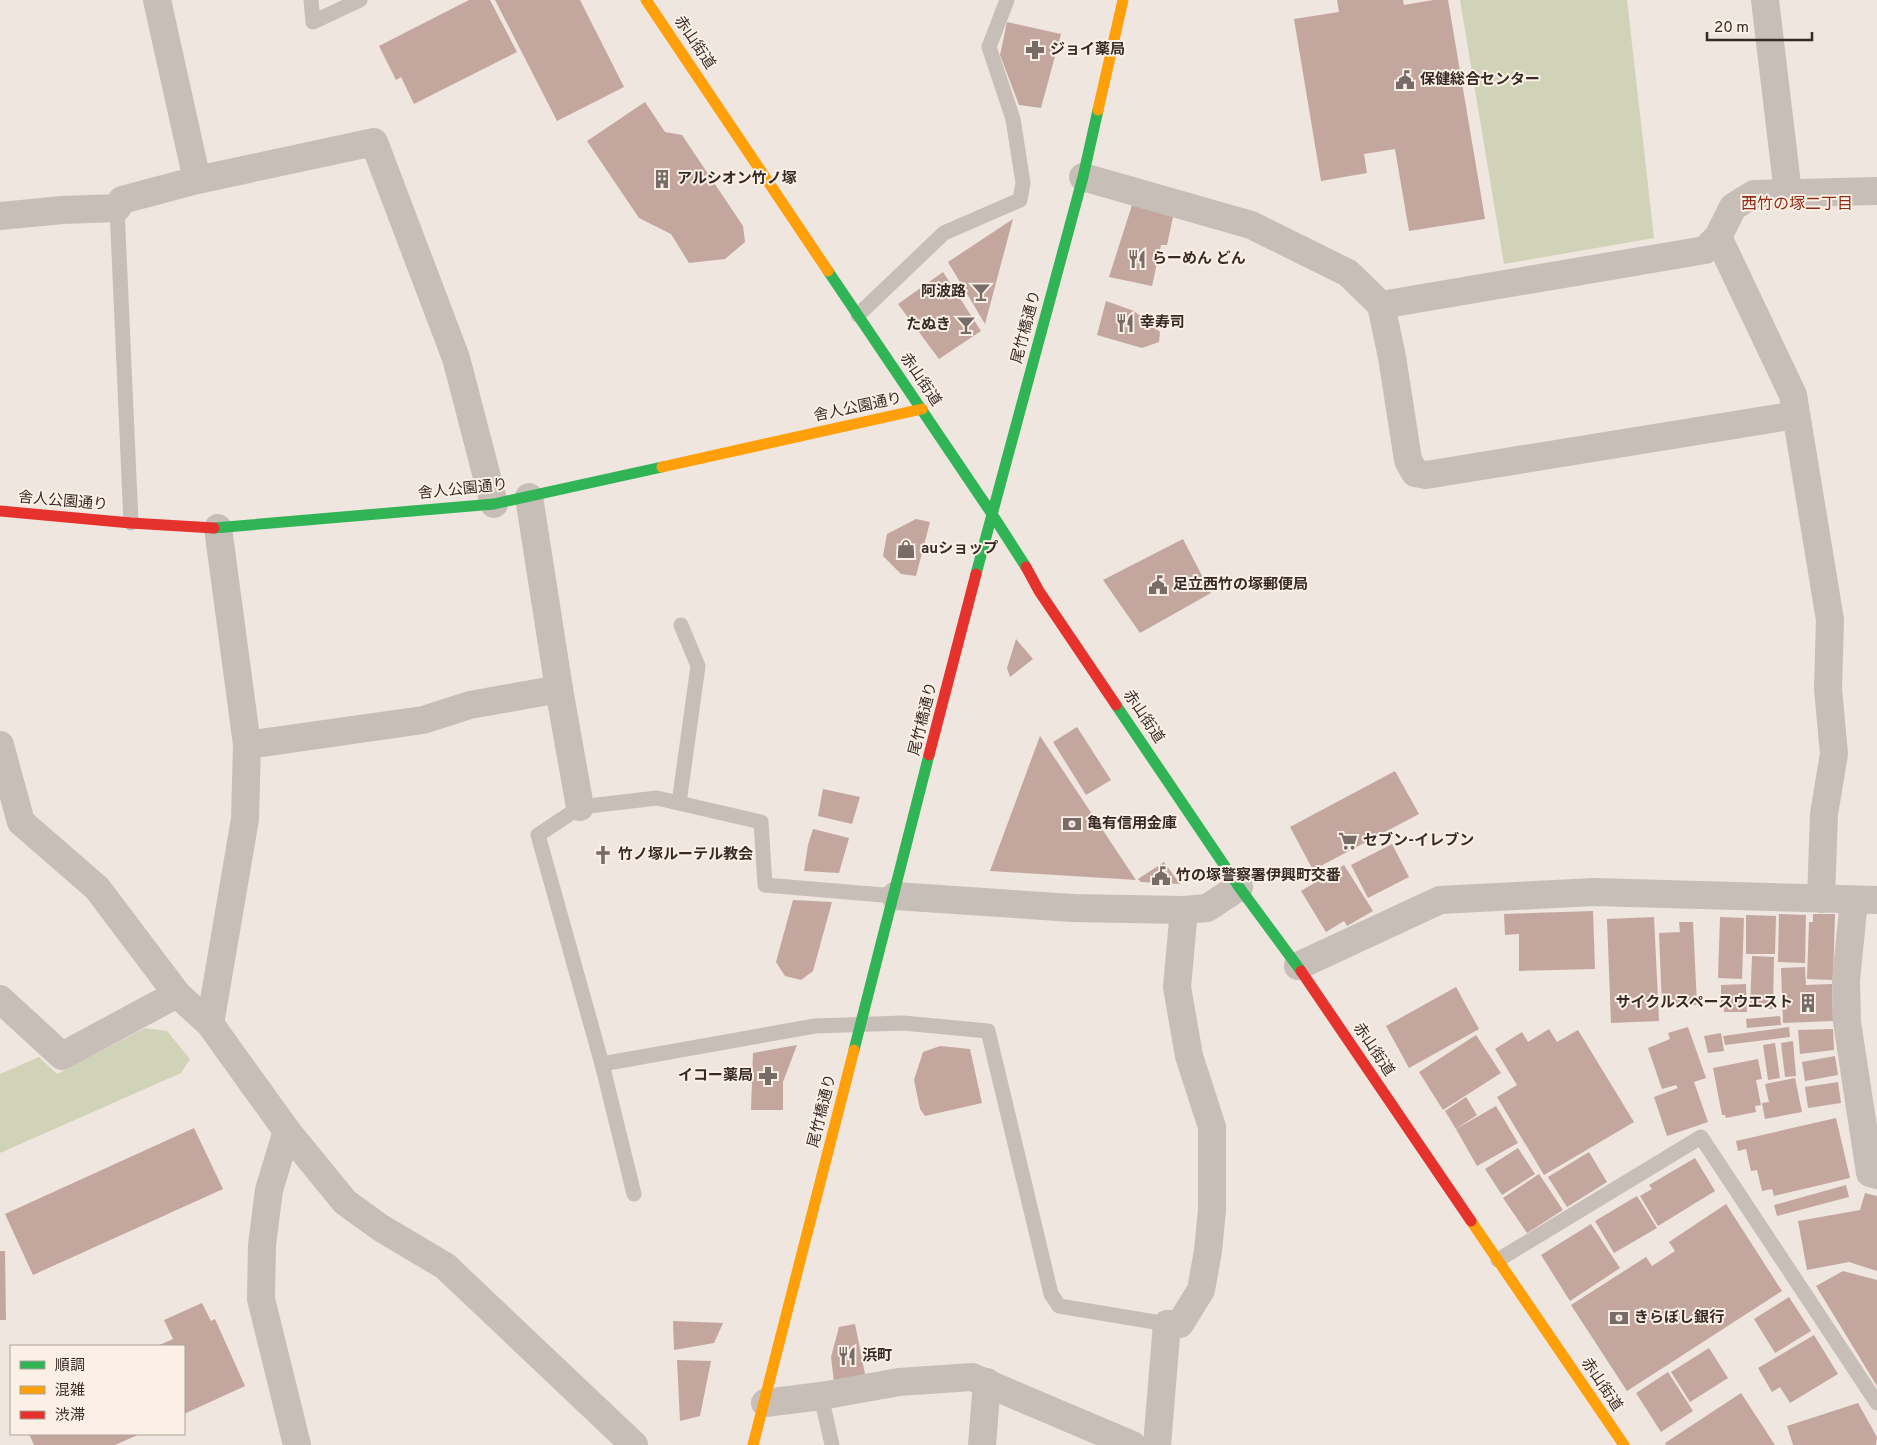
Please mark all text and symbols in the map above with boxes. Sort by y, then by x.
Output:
scale bar [1707,10,1812,42]
street label: 赤山街道 [669,13,719,73]
text: 20 m [1714,19,1749,38]
pharmacy icon: ジョイ薬局 [1024,39,1046,61]
place label: ジョイ薬局 [1050,41,1125,60]
public building icon: 保健総合センター [1394,69,1416,91]
place label: 保健総合センター [1420,70,1540,90]
building icon: アルシオン竹ノ塚 [651,168,673,190]
place label: アルシオン竹ノ塚 [677,170,797,189]
district label: 西竹の塚二丁目 [1741,195,1853,215]
restaurant icon: らーめん どん [1126,248,1148,270]
place label: らーめん どん [1152,250,1246,269]
bar icon: 阿波路 [970,281,992,303]
place label: 阿波路 [921,283,966,302]
street label: 尾竹橋通り [1008,288,1046,366]
restaurant icon: 幸寿司 [1114,312,1136,334]
bar icon: たぬき [955,314,977,336]
place label: 幸寿司 [1140,314,1185,333]
place label: たぬき [906,316,951,335]
street label: 赤山街道 [895,350,945,410]
street label: 舎人公園通り [812,389,904,427]
street label: 舎人公園通り [417,476,509,504]
street label: 舎人公園通り [17,489,109,515]
shop icon: auショップ [895,538,917,560]
place label: auショップ [921,540,998,559]
public building icon: 足立西竹の塚郵便局 [1147,574,1169,596]
place label: 足立西竹の塚郵便局 [1173,576,1308,595]
street label: 尾竹橋通り [906,680,942,758]
street label: 赤山街道 [1118,687,1168,747]
bank icon: 亀有信用金庫 [1061,813,1083,835]
place label: 亀有信用金庫 [1087,815,1177,834]
supermarket icon: セブン-イレブン [1337,830,1359,852]
place label: セブン-イレブン [1363,831,1474,851]
church icon: 竹ノ塚ルーテル教会 [592,844,614,866]
place label: 竹ノ塚ルーテル教会 [618,846,753,865]
public building icon: 竹の塚警察署伊興町交番 [1150,865,1172,887]
place label: 竹の塚警察署伊興町交番 [1176,867,1341,886]
building icon: サイクルスペースウエスト [1797,992,1819,1014]
place label: サイクルスペースウエスト [1616,994,1793,1013]
street label: 赤山街道 [1348,1020,1398,1080]
pharmacy icon: イコー薬局 [757,1065,779,1087]
place label: イコー薬局 [678,1067,753,1086]
street label: 尾竹橋通り [805,1072,841,1150]
bank icon: きらぼし銀行 [1608,1307,1630,1329]
place label: きらぼし銀行 [1634,1309,1724,1328]
legend [10,1345,185,1435]
restaurant icon: 浜町 [836,1345,858,1367]
place label: 浜町 [862,1347,892,1366]
street label: 赤山街道 [1576,1355,1626,1415]
text: 順調 [55,1357,85,1376]
text: 混雑 [55,1382,85,1401]
text: 渋滞 [55,1407,85,1426]

